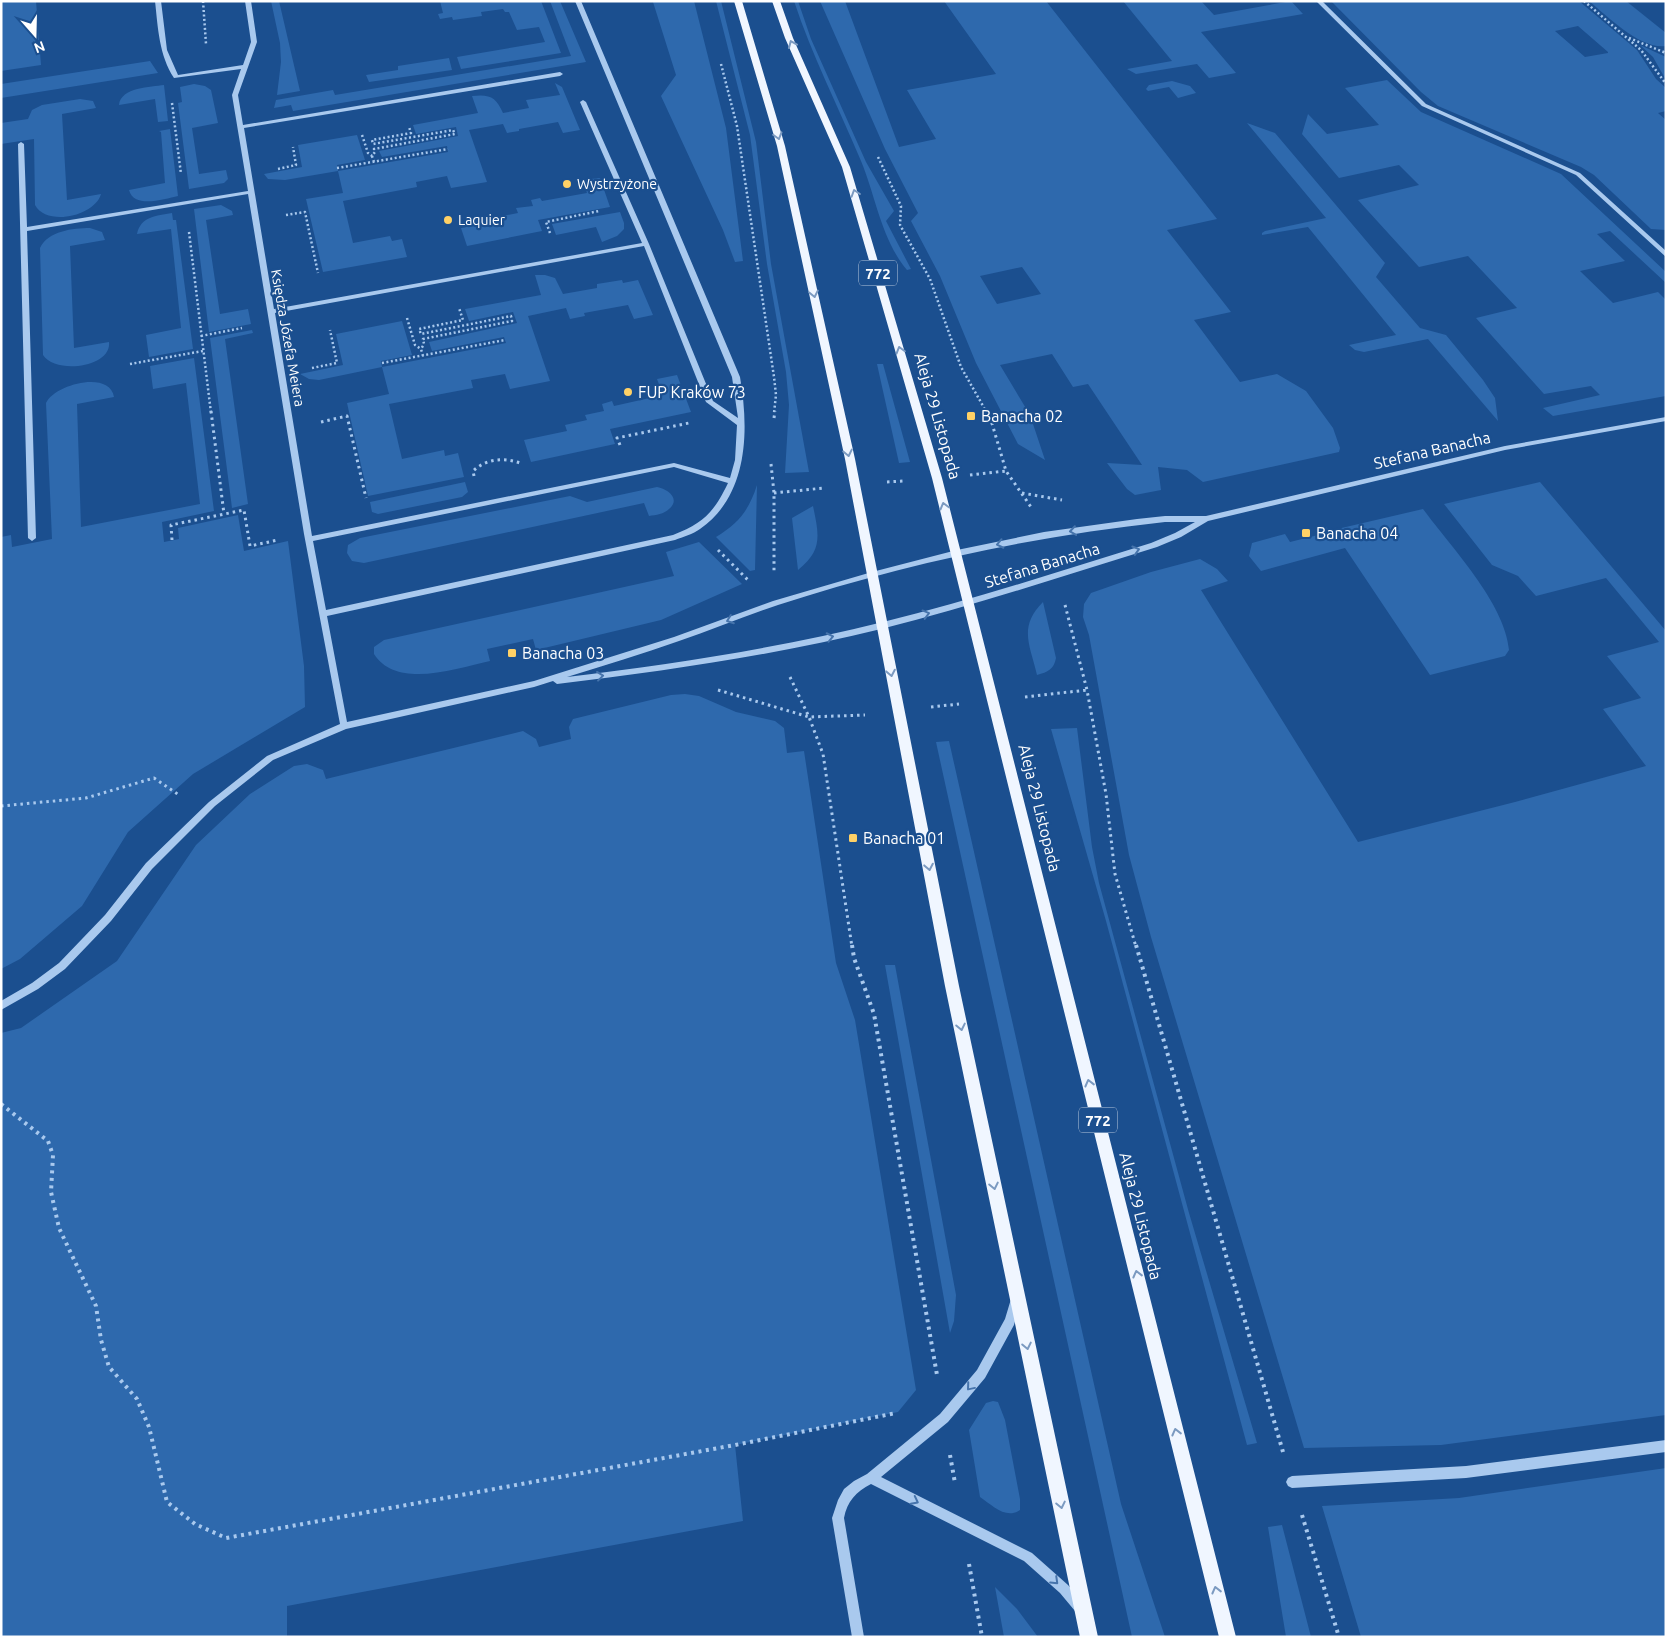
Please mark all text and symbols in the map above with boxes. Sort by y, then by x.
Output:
north arrow [10,10,60,60]
text: N [32,38,47,57]
one-way arrow [787,40,798,49]
one-way arrow [772,131,782,139]
place label: Wystrzyżone [577,176,657,192]
marker: Wystrzyżone [561,178,573,190]
one-way arrow [851,190,861,198]
place label: Laquier [458,212,506,228]
marker: Laquier [442,214,454,226]
road number: 772 [859,260,897,286]
street label: Księdza Józefa Meiera [268,268,308,408]
one-way arrow [808,290,819,299]
one-way arrow [895,346,905,354]
street label: Aleja 29 Listopada [911,351,965,481]
place label: FUP Kraków 73 [638,383,746,401]
marker: FUP Kraków 73 [622,386,634,398]
place label: Banacha 02 [981,407,1063,425]
marker: Banacha 02 [965,410,977,422]
street label: Stefana Banacha [1372,428,1492,472]
one-way arrow [843,449,853,458]
one-way arrow [940,502,950,510]
place label: Banacha 04 [1316,524,1398,542]
one-way arrow [1069,525,1077,536]
marker: Banacha 04 [1300,527,1312,539]
one-way arrow [996,538,1005,549]
street label: Stefana Banacha [982,539,1102,591]
one-way arrow [1131,546,1140,556]
one-way arrow [921,609,929,619]
one-way arrow [726,614,735,624]
one-way arrow [826,632,834,643]
place label: Banacha 03 [522,644,604,662]
marker: Banacha 03 [506,647,518,659]
one-way arrow [885,669,896,678]
one-way arrow [596,671,604,682]
street label: Aleja 29 Listopada [1015,742,1065,874]
place label: Banacha 01 [863,829,945,847]
marker: Banacha 01 [847,832,859,844]
one-way arrow [923,863,934,872]
one-way arrow [955,1022,965,1031]
one-way arrow [1084,1078,1095,1087]
road number: 772 [1079,1108,1117,1132]
street label: Aleja 29 Listopada [1116,1150,1166,1282]
one-way arrow [988,1181,998,1190]
one-way arrow [1132,1270,1143,1279]
one-way arrow [1021,1341,1032,1350]
one-way arrow [968,1381,976,1390]
one-way arrow [1171,1428,1182,1437]
one-way arrow [909,1495,918,1505]
one-way arrow [1055,1500,1066,1509]
one-way arrow [1049,1575,1058,1584]
one-way arrow [1211,1585,1222,1594]

